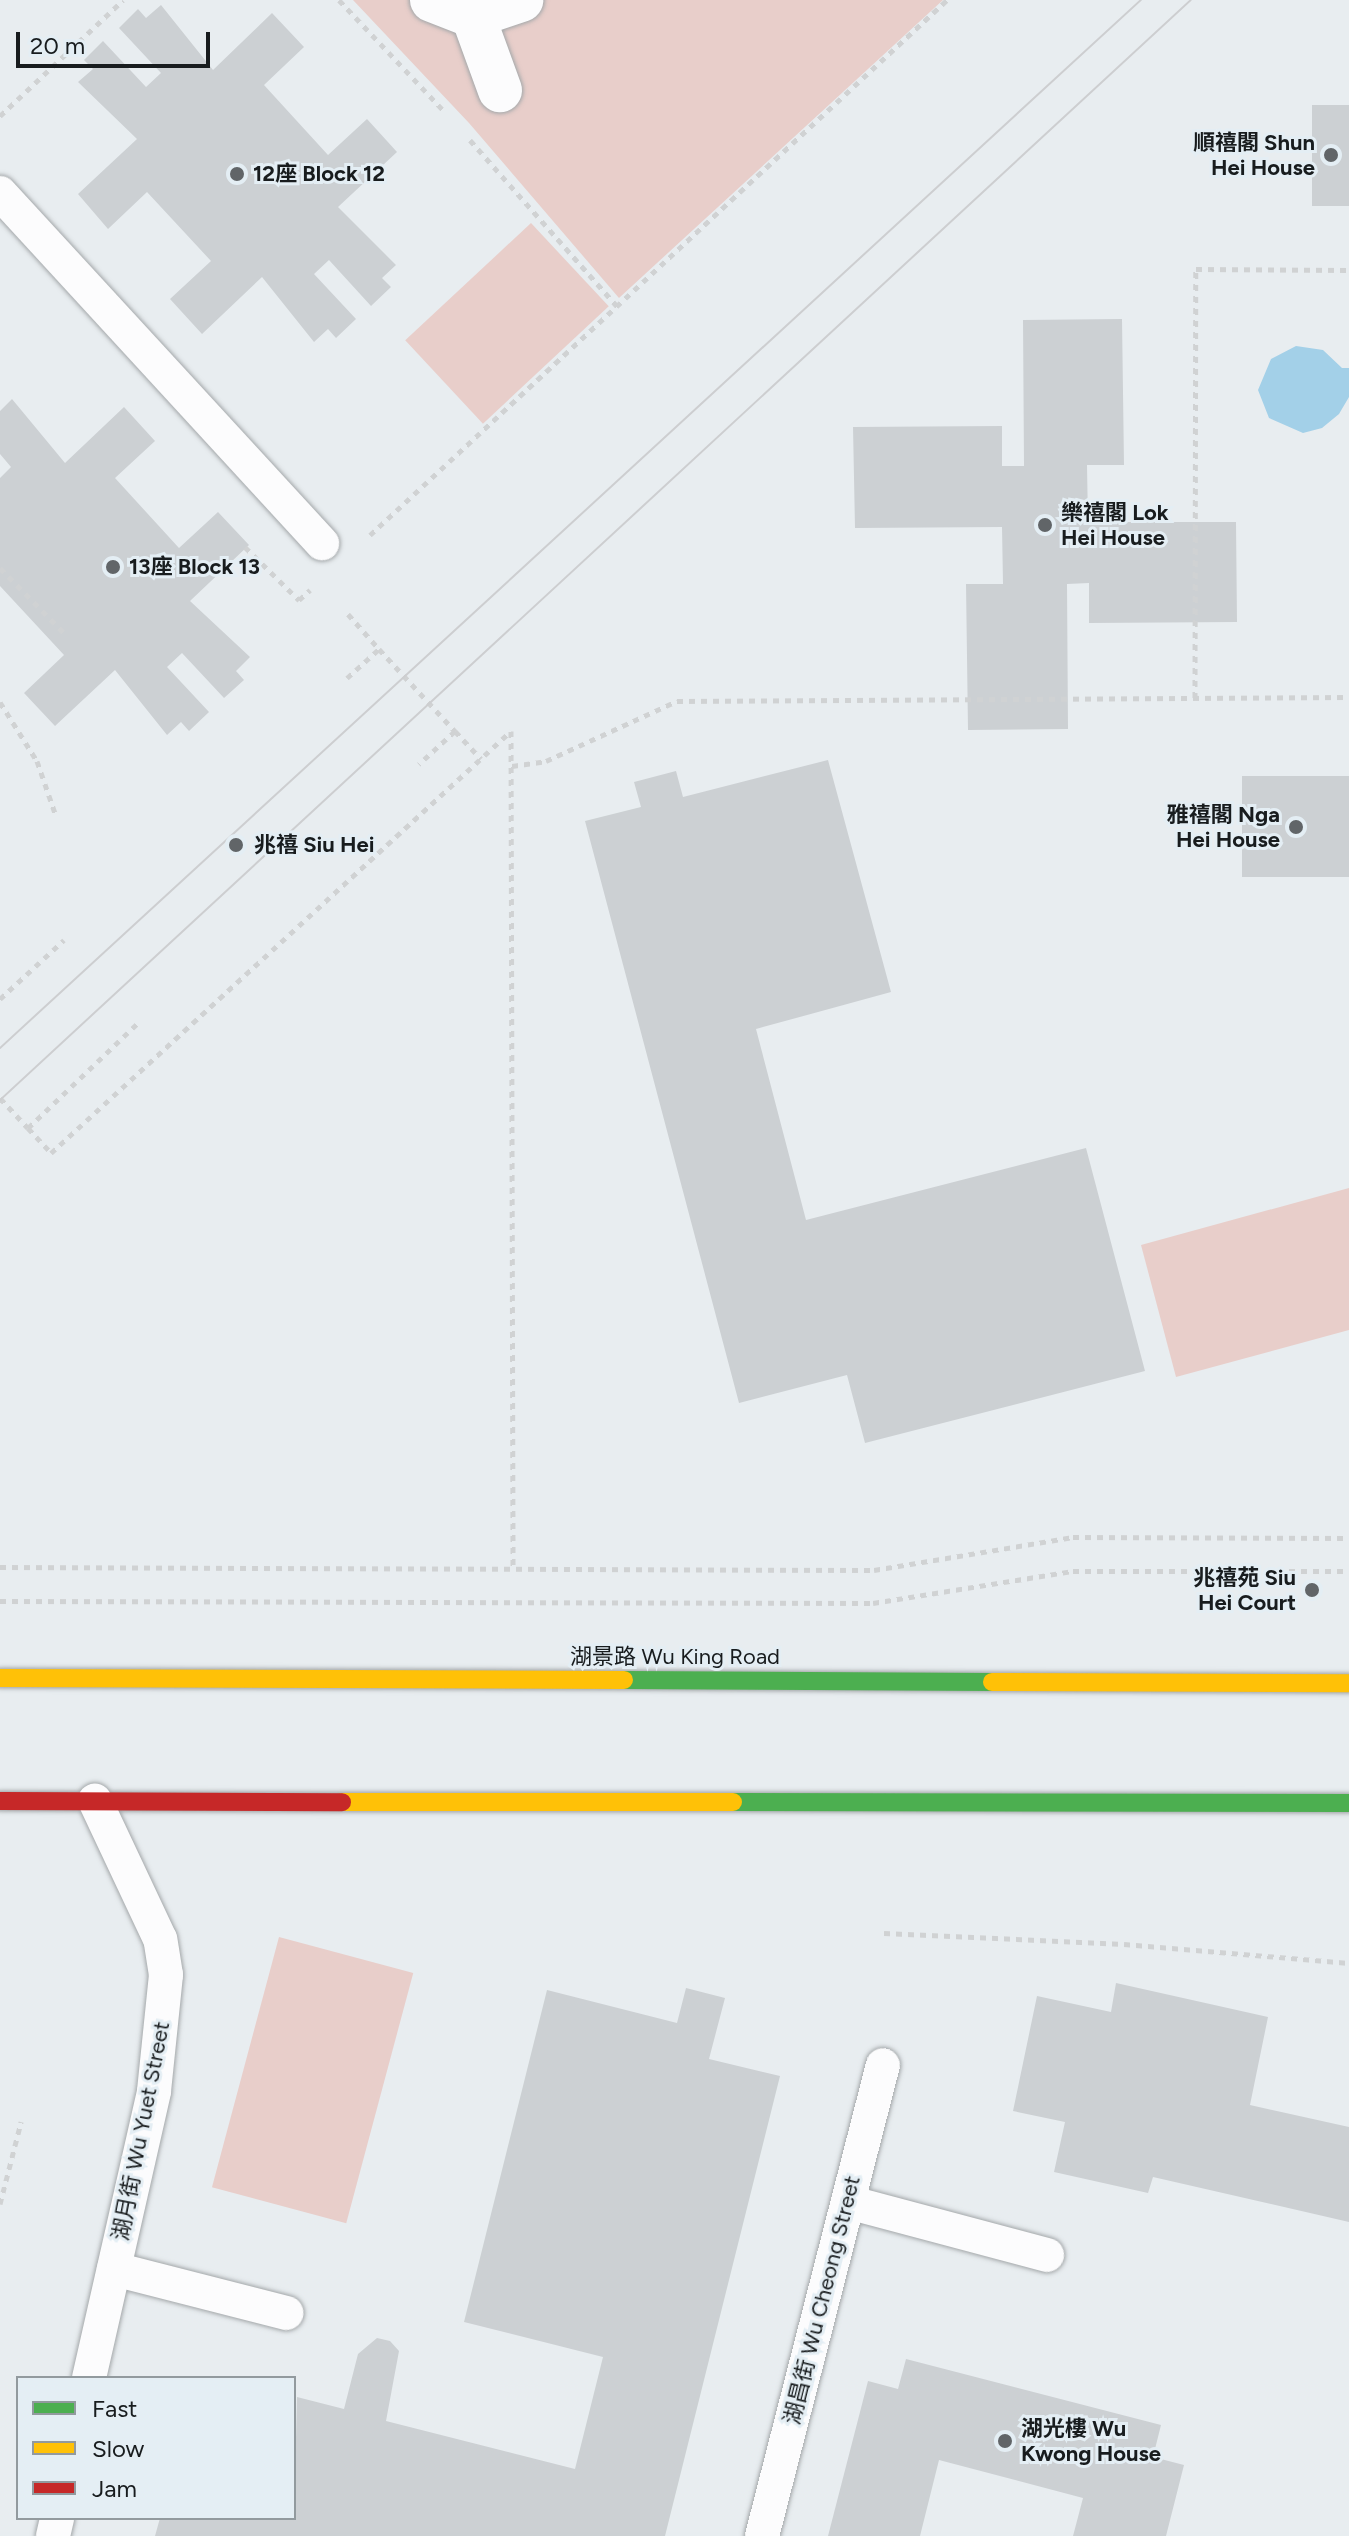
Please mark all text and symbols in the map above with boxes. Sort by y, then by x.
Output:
scale bar [20,16,214,66]
text: 20 m [30,31,85,60]
place label: 順禧閣 Shun Hei House [1193,129,1315,180]
marker: 順禧閣 Shun Hei House [1322,146,1340,164]
place label: 12座 Block 12 [253,161,385,187]
marker: 12座 Block 12 [228,165,246,183]
place label: 樂禧閣 Lok Hei House [1061,499,1169,550]
marker: 樂禧閣 Lok Hei House [1036,516,1054,534]
place label: 13座 Block 13 [129,554,260,580]
marker: 13座 Block 13 [104,558,122,576]
place label: 雅禧閣 Nga Hei House [1167,801,1280,852]
marker: 雅禧閣 Nga Hei House [1287,818,1305,836]
place label: 兆禧 Siu Hei [254,832,375,858]
marker: 兆禧 Siu Hei [225,834,247,856]
place label: 兆禧苑 Siu Hei Court [1193,1564,1296,1616]
marker: 兆禧苑 Siu Hei Court [1303,1581,1321,1599]
street label: 湖景路 Wu King Road [570,1644,780,1670]
street label: 湖月街 Wu Yuet Street [107,2019,175,2243]
street label: 湖昌街 Wu Cheong Street [778,2173,866,2427]
legend [16,2376,296,2520]
text: Fast [92,2394,137,2423]
place label: 湖光樓 Wu Kwong House [1021,2415,1161,2466]
marker: 湖光樓 Wu Kwong House [996,2432,1014,2450]
text: Slow [92,2434,144,2463]
text: Jam [92,2474,137,2503]

